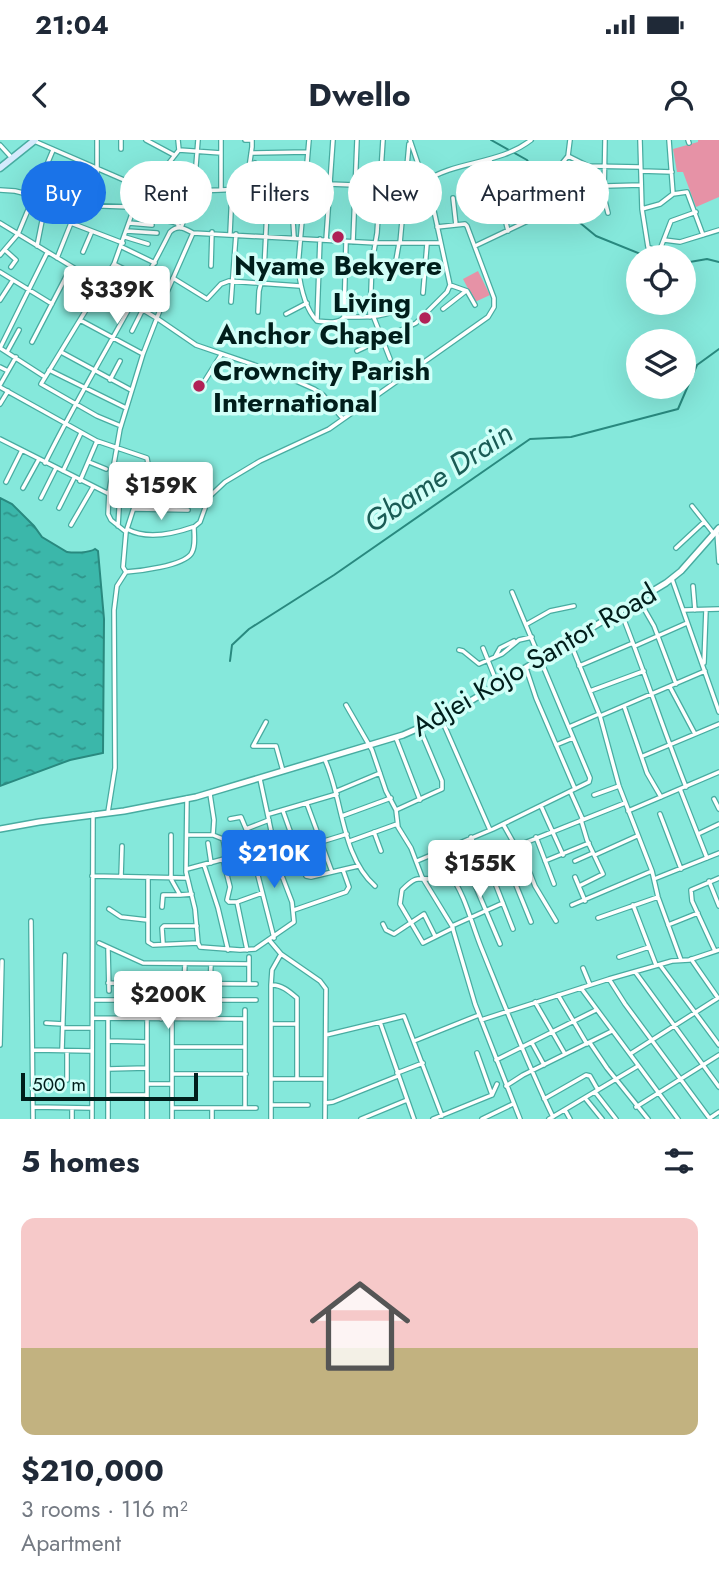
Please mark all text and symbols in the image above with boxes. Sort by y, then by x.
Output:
text: 21:04 [35,6,109,44]
text: Dwello [308,72,411,118]
icon: back [21,76,59,114]
icon: person [660,76,698,114]
chip: Buy [21,161,106,224]
chip: Rent [120,161,212,224]
chip: Filters [226,161,334,224]
chip: New [348,161,442,224]
chip: Apartment [456,161,609,224]
marker: Nyame Bekyere [330,229,346,245]
place label: Nyame Bekyere [234,245,442,286]
map controls [626,245,696,399]
button: locate [626,245,696,315]
pin: $339K [68,267,166,326]
text: $339K [80,272,154,306]
place label: Living Anchor Chapel [216,282,411,355]
marker: Living Anchor Chapel [417,310,433,326]
button: layers [626,329,696,399]
place label: Crowncity Parish International [213,350,430,423]
marker: Crowncity Parish International [191,378,207,394]
water label: Gbame Drain [355,411,521,543]
pin: $159K [112,462,210,522]
text: $159K [125,468,197,502]
street label: Adjei Kojo Santor Road [404,573,664,747]
pin: $210K [225,830,323,890]
text: $210K [238,836,310,870]
pin: $155K [431,840,529,900]
text: $155K [444,846,516,880]
pin: $200K [119,972,217,1031]
text: $200K [130,977,206,1011]
scale bar [21,1070,198,1102]
text: 500 m [32,1071,86,1098]
text: 5 homes [21,1140,140,1183]
icon: filters [660,1142,698,1180]
icon: home [297,1263,423,1389]
text: $210,000 [21,1449,164,1492]
text: 3 rooms · 116 m² [21,1492,188,1526]
text: Apartment [21,1526,121,1560]

